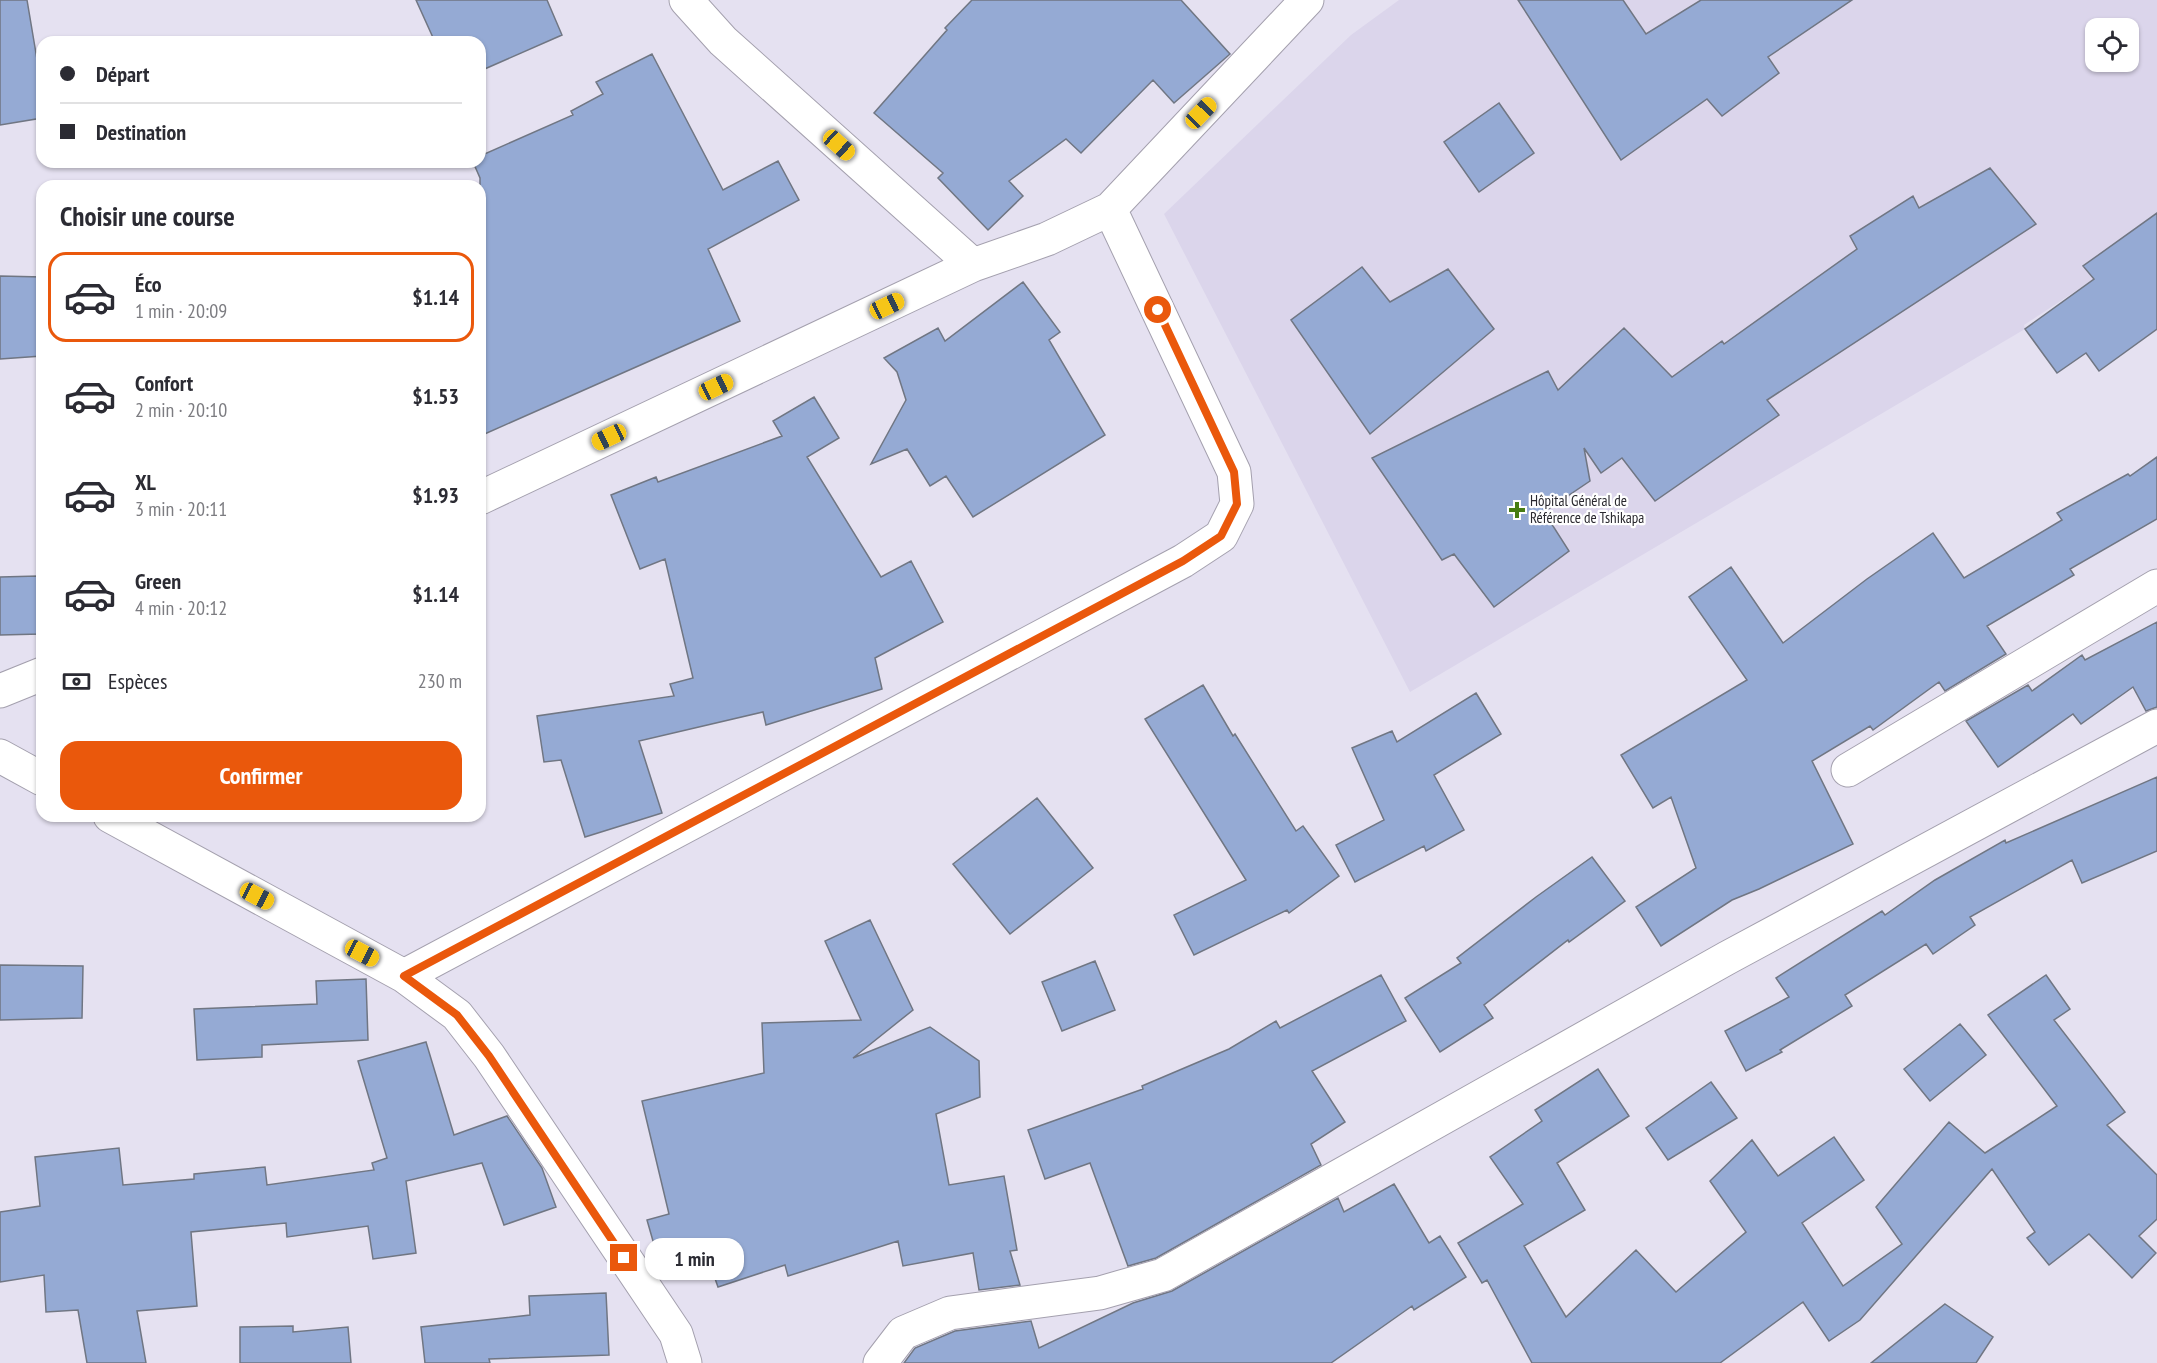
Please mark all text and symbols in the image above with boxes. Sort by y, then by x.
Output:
map controls [2085,18,2139,72]
button: locate [2085,18,2139,72]
text: Départ [96,60,150,88]
car [1182,94,1220,132]
text: Destination [96,118,186,146]
car [820,126,858,164]
text: Choisir une course [60,199,235,233]
icon: car [63,270,117,324]
text: Éco [135,270,162,298]
text: $1.14 [412,283,459,311]
car [867,290,907,322]
route start [1144,296,1171,323]
text: 1 min · 20:09 [135,298,227,324]
icon: car [63,369,117,423]
text: Confort [135,369,193,397]
car [696,371,736,403]
text: $1.53 [412,382,459,410]
text: 2 min · 20:10 [135,397,227,423]
car [589,421,629,453]
icon: car [63,468,117,522]
text: XL [135,468,156,496]
text: $1.93 [412,481,459,509]
place label: Hôpital Général de Référence de Tshikapa [1530,491,1644,527]
text: 3 min · 20:11 [135,496,227,522]
marker: Hôpital Général de Référence de Tshikapa [1508,501,1526,519]
icon: car [63,567,117,621]
text: Green [135,567,181,595]
text: $1.14 [412,580,459,608]
text: 4 min · 20:12 [135,595,227,621]
icon: cash [60,665,93,698]
text: Espèces [108,667,167,695]
text: 230 m [418,668,462,694]
button: Confirmer [60,741,462,810]
car [237,880,277,912]
car [342,937,382,969]
callout: 1 min [645,1237,744,1279]
route end [610,1244,637,1271]
text: 1 min [674,1246,715,1272]

